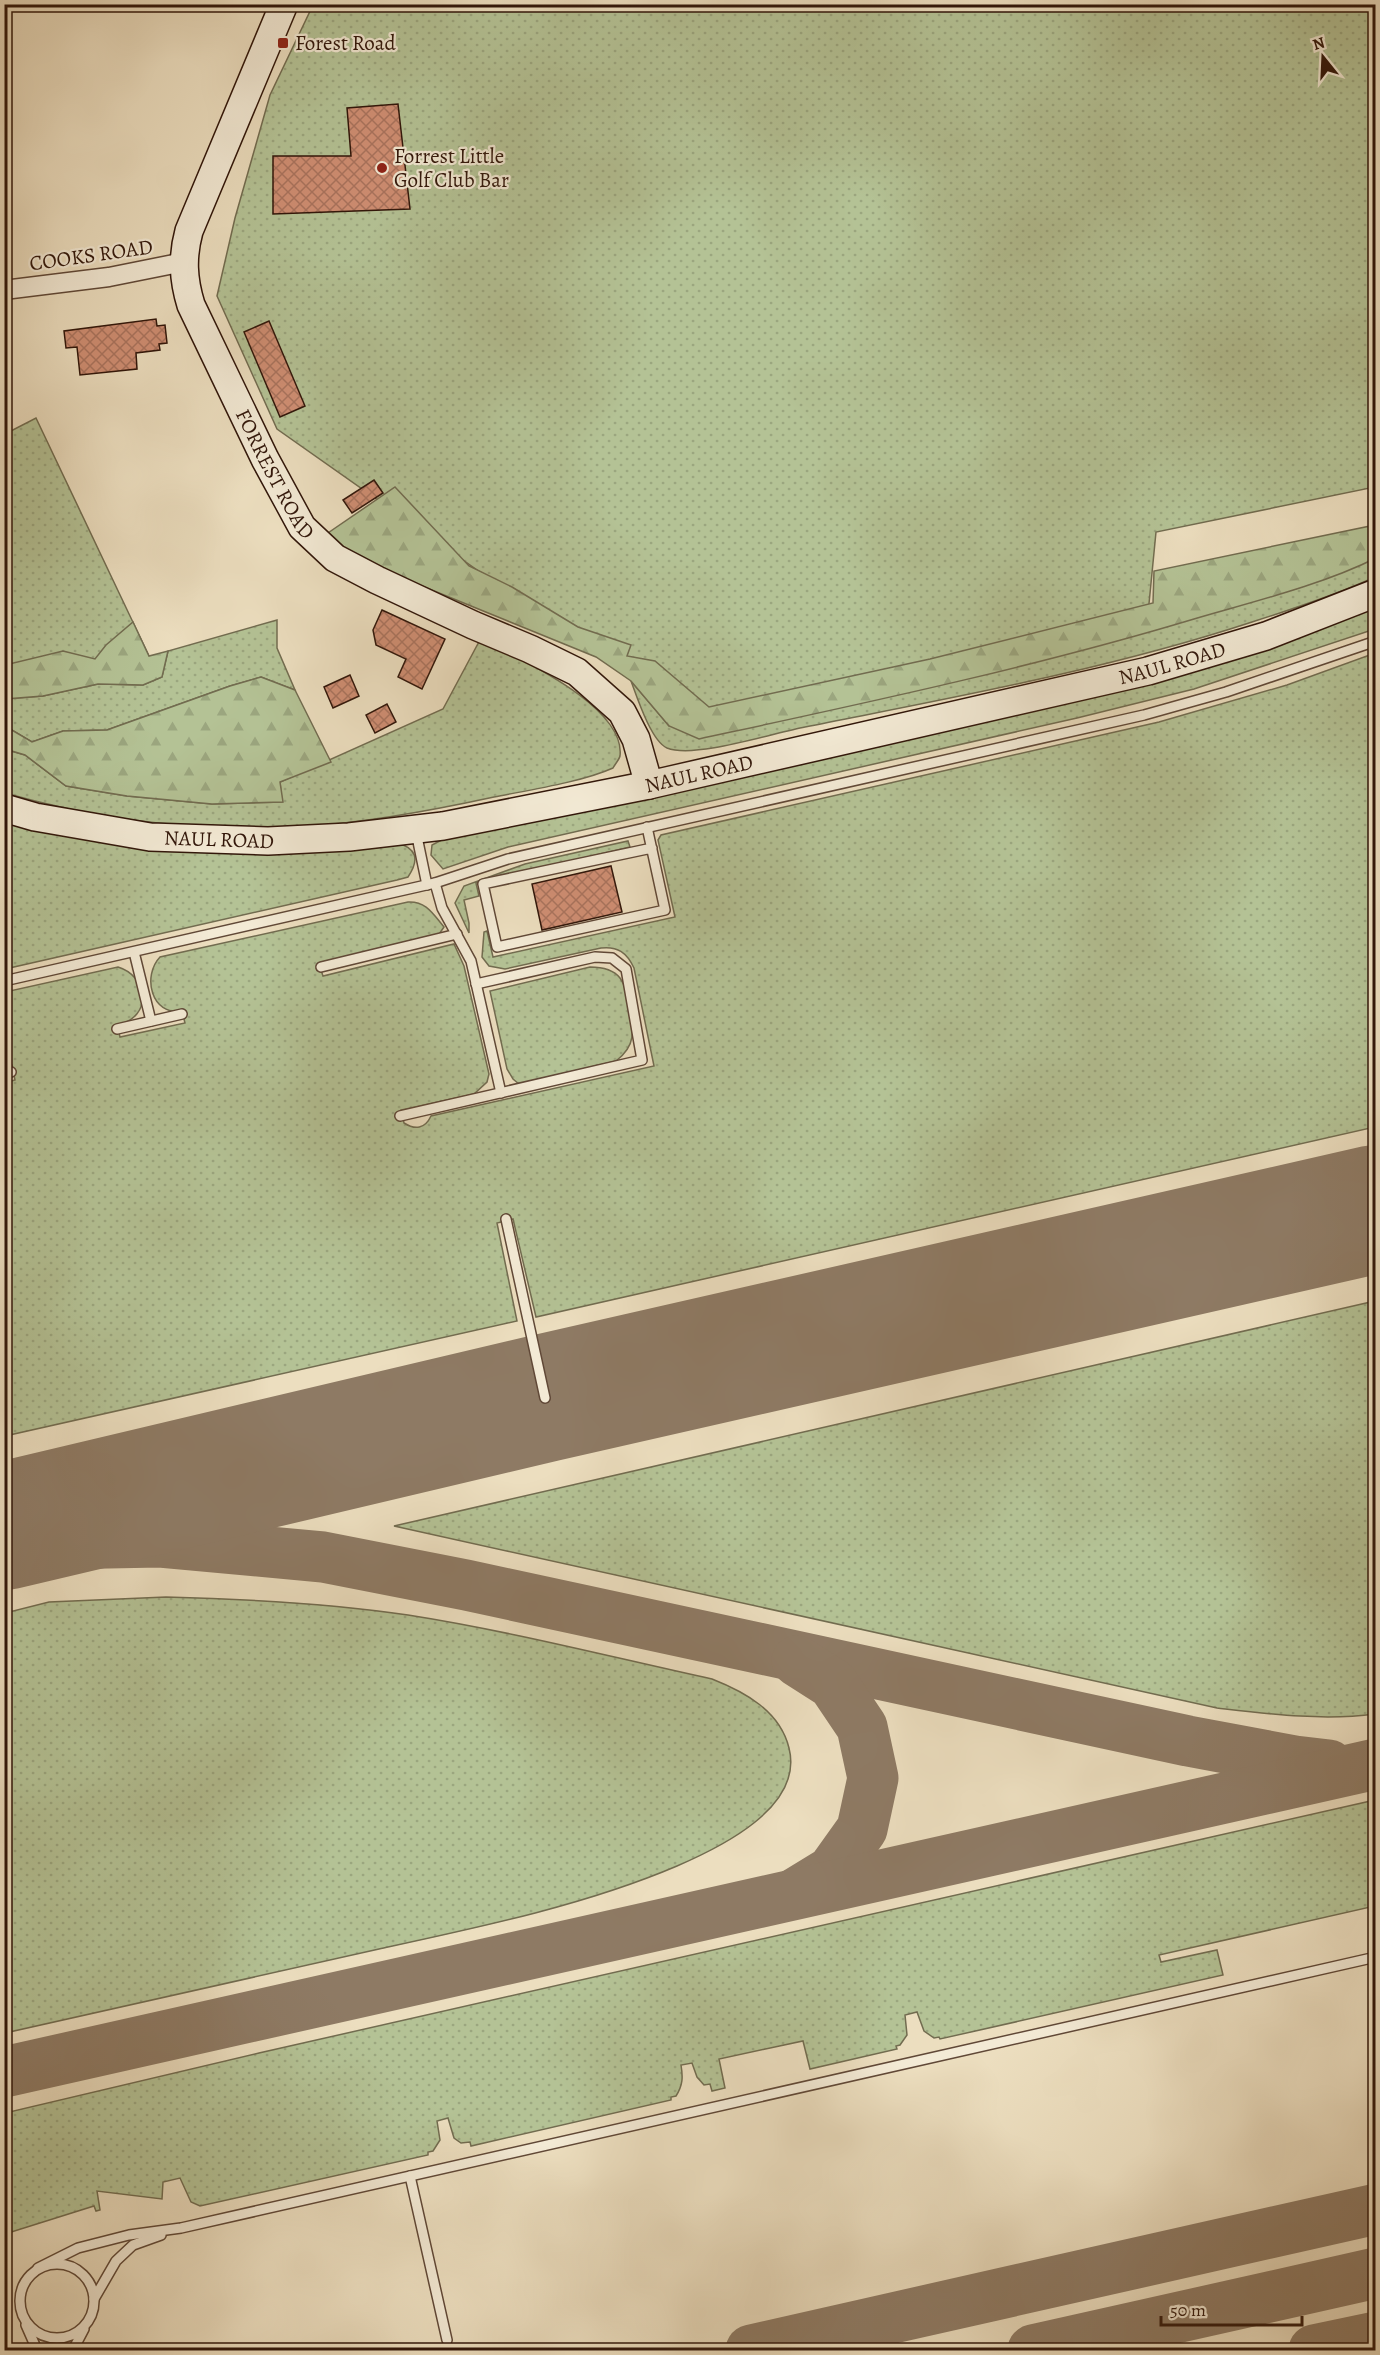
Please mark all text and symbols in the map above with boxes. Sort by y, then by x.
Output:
north arrow [1293,27,1353,87]
place label: Forest Road [295,29,396,57]
text: N [1310,31,1328,56]
marker: Forest Road [276,36,290,50]
place label: Forrest Little Golf Club Bar [394,142,509,194]
marker: Forrest Little Golf Club Bar [375,161,389,175]
street label: COOKS ROAD [27,232,155,278]
street label: FORREST ROAD [229,404,321,546]
street label: NAUL ROAD [1116,635,1229,691]
street label: NAUL ROAD [642,748,756,800]
street label: NAUL ROAD [163,823,274,855]
scale bar [1161,2289,1302,2327]
text: 50 m [1170,2298,1206,2322]

